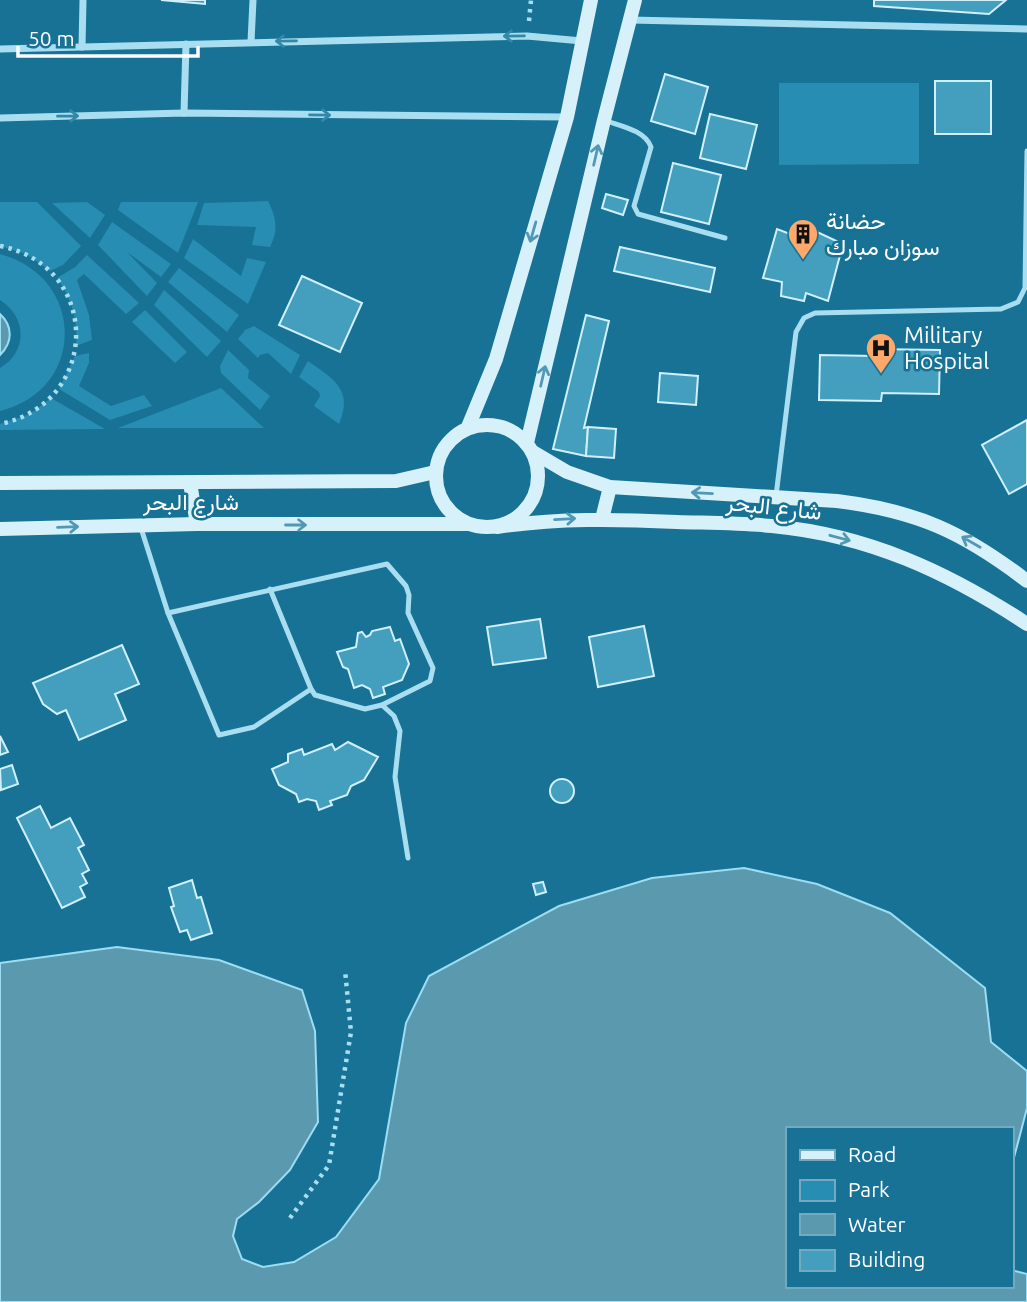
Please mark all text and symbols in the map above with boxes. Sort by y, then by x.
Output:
scale bar [18,14,198,58]
text: 50 m [28,26,75,50]
one-way arrow [502,29,525,43]
one-way arrow [275,35,298,48]
one-way arrow [308,108,331,121]
one-way arrow [56,110,79,123]
one-way arrow [589,144,603,167]
place label: حضانة سوزان مبارك [826,208,940,262]
building icon: حضانة سوزان مبارك [786,217,820,261]
one-way arrow [525,221,538,243]
place label: Military Hospital [904,322,989,373]
hospital icon: Military Hospital [864,331,898,375]
one-way arrow [537,365,550,388]
one-way arrow [691,486,714,499]
street label: شارع البحر [142,489,239,518]
street label: شارع البحر [724,489,823,528]
one-way arrow [553,513,576,526]
one-way arrow [284,518,307,532]
one-way arrow [56,520,79,534]
one-way arrow [828,532,851,545]
one-way arrow [962,535,982,549]
legend [786,1127,1013,1288]
text: Road [848,1142,896,1166]
text: Park [848,1177,890,1201]
text: Water [848,1212,906,1236]
text: Building [848,1247,925,1271]

